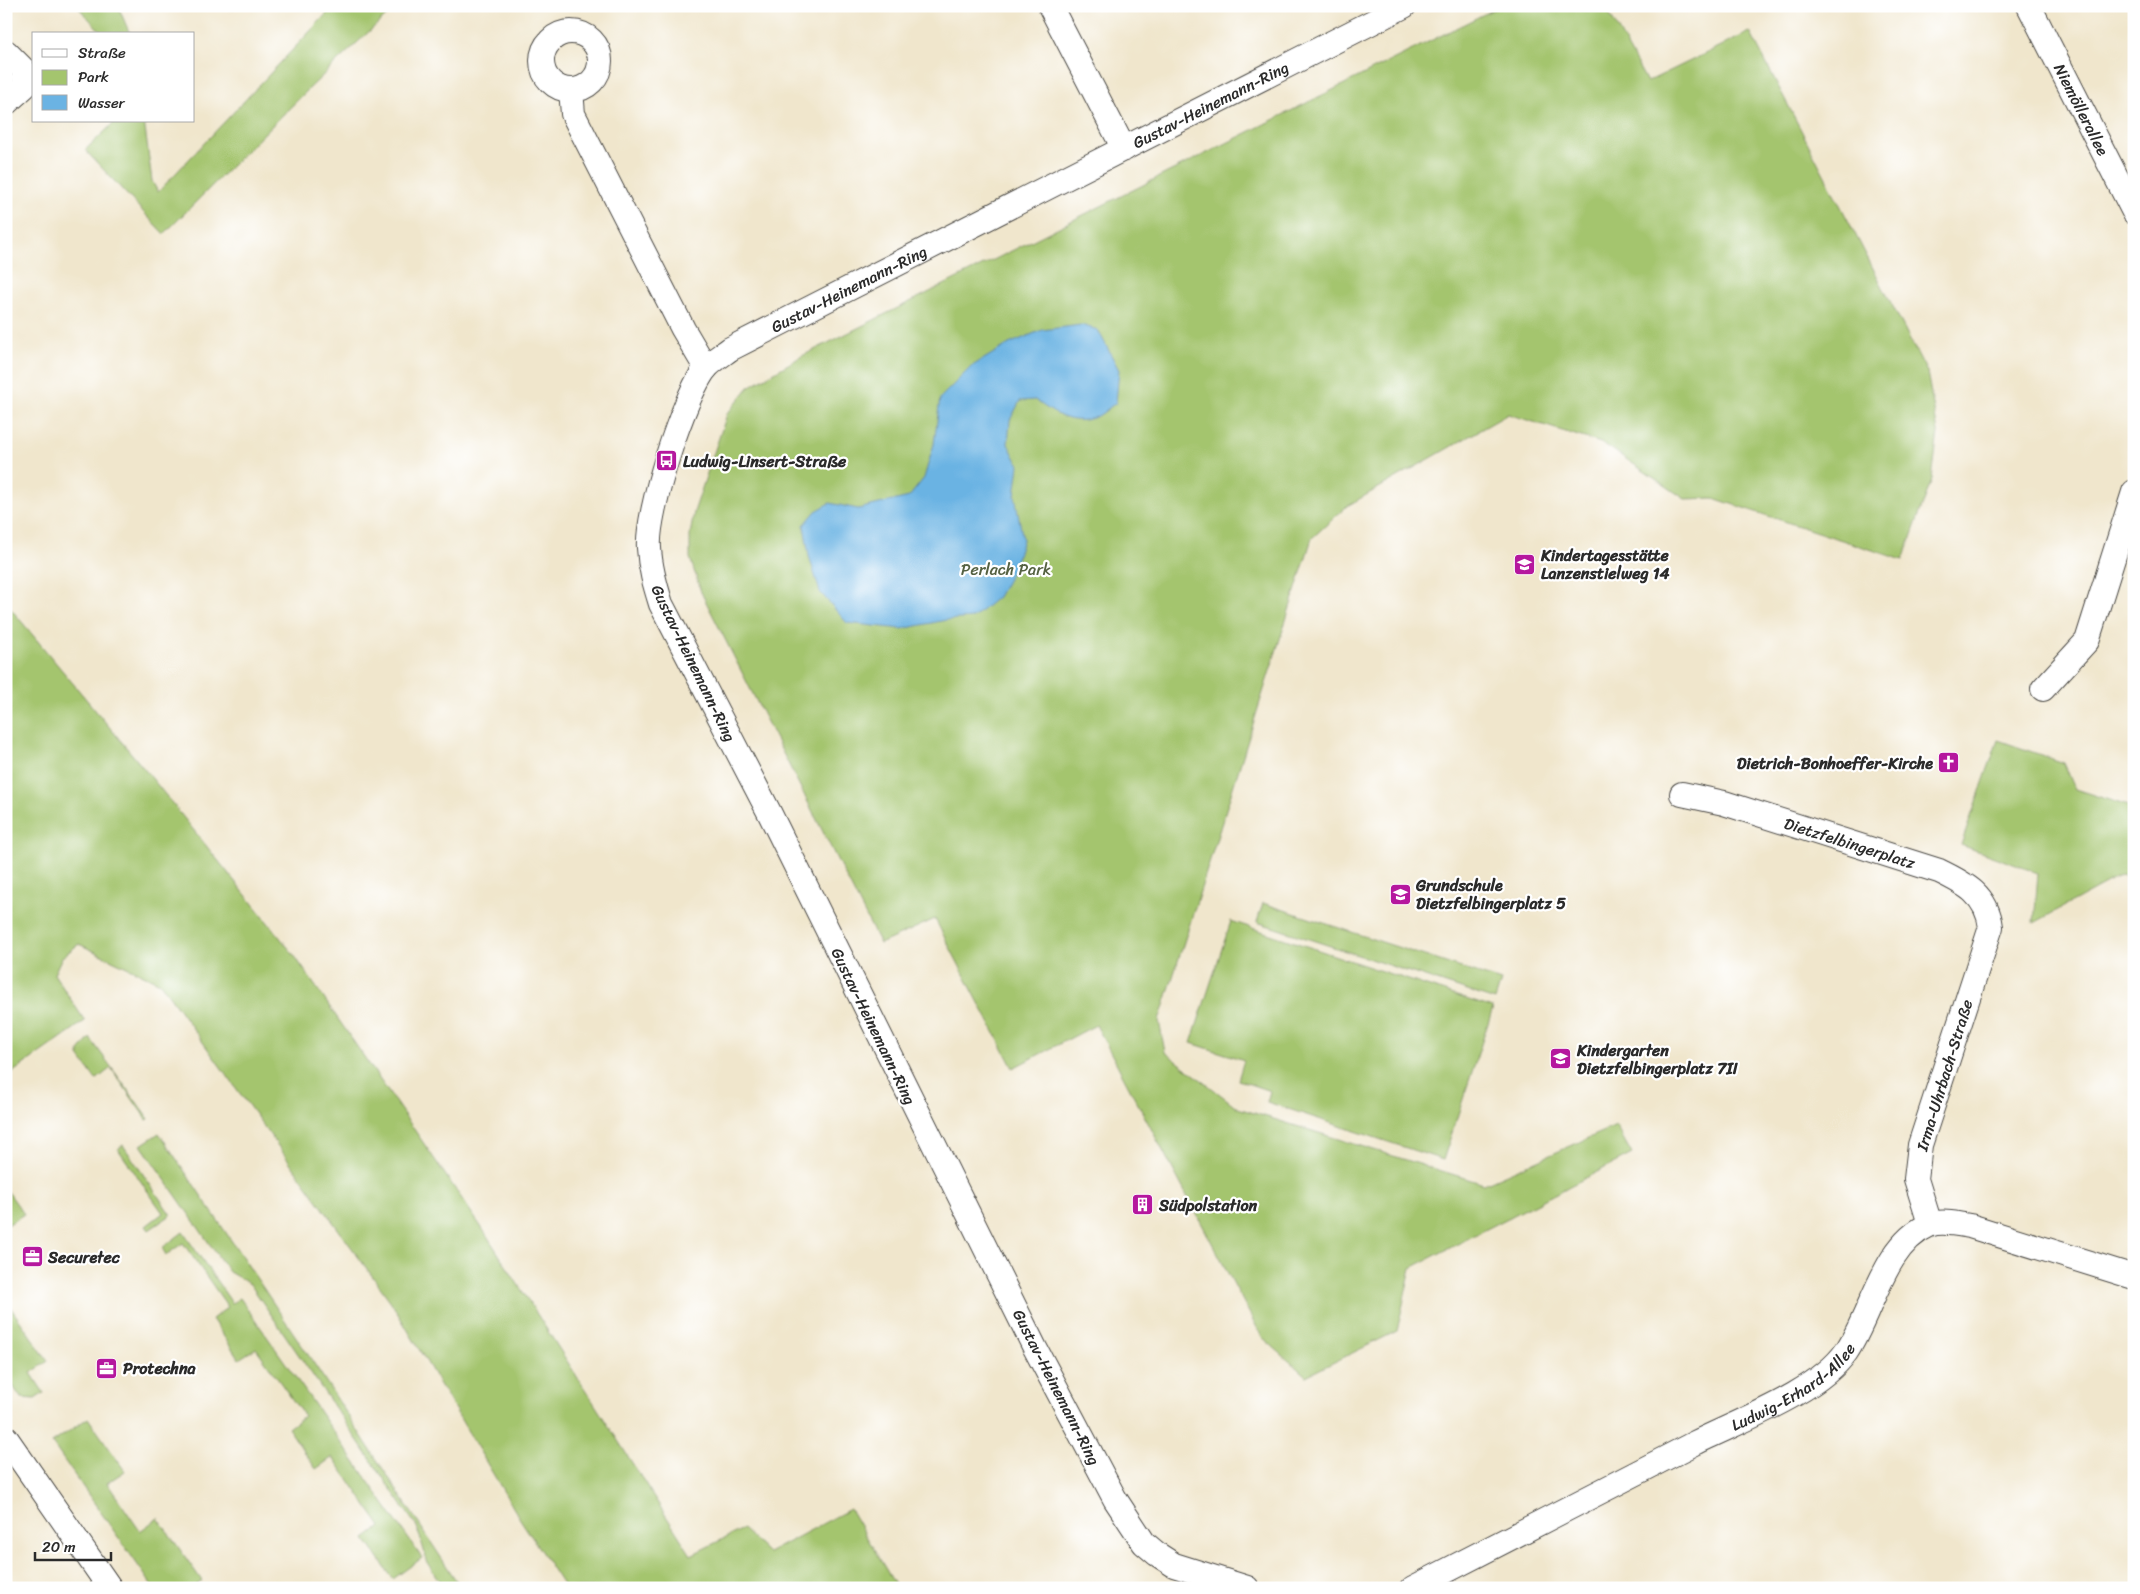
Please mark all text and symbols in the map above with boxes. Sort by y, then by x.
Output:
legend [32,32,195,122]
text: Straße [78,40,126,66]
street label: Gustav-Heinemann-Ring [1127,53,1294,157]
street label: Niemöllerallee [2045,58,2117,161]
text: Park [78,64,109,90]
text: Wasser [78,90,126,116]
street label: Gustav-Heinemann-Ring [766,237,932,341]
place label: Ludwig-Linsert-Straße [683,447,847,476]
bus stop icon: Ludwig-Linsert-Straße [655,449,679,473]
place label: Kindertagesstätte Lanzenstielweg 14 [1540,541,1670,588]
school or university icon: Kindertagesstätte Lanzenstielweg 14 [1513,552,1537,576]
park label: Perlach Park [961,555,1051,584]
street label: Gustav-Heinemann-Ring [643,580,744,747]
place label: Dietrich-Bonhoeffer-Kirche [1737,749,1933,778]
church icon: Dietrich-Bonhoeffer-Kirche [1937,751,1961,775]
street label: Dietzfelbingerplatz [1780,809,1919,878]
place label: Grundschule Dietzfelbingerplatz 5 [1415,871,1566,918]
school or university icon: Grundschule Dietzfelbingerplatz 5 [1388,882,1412,906]
street label: Gustav-Heinemann-Ring [823,943,924,1110]
street label: Irma-Uhrbach-Straße [1907,996,1981,1156]
place label: Kindergarten Dietzfelbingerplatz 7II [1576,1036,1739,1083]
school or university icon: Kindergarten Dietzfelbingerplatz 7II [1549,1047,1573,1071]
place label: Südpolstation [1158,1191,1258,1220]
building icon: Südpolstation [1131,1193,1155,1217]
place label: Securetec [47,1243,121,1272]
office icon: Securetec [20,1245,44,1269]
street label: Gustav-Heinemann-Ring [1005,1304,1109,1470]
street label: Ludwig-Erhard-Allee [1726,1337,1863,1439]
place label: Protechna [123,1354,197,1383]
office icon: Protechna [95,1356,119,1380]
scale bar [35,1529,111,1561]
text: 20 m [42,1534,76,1560]

